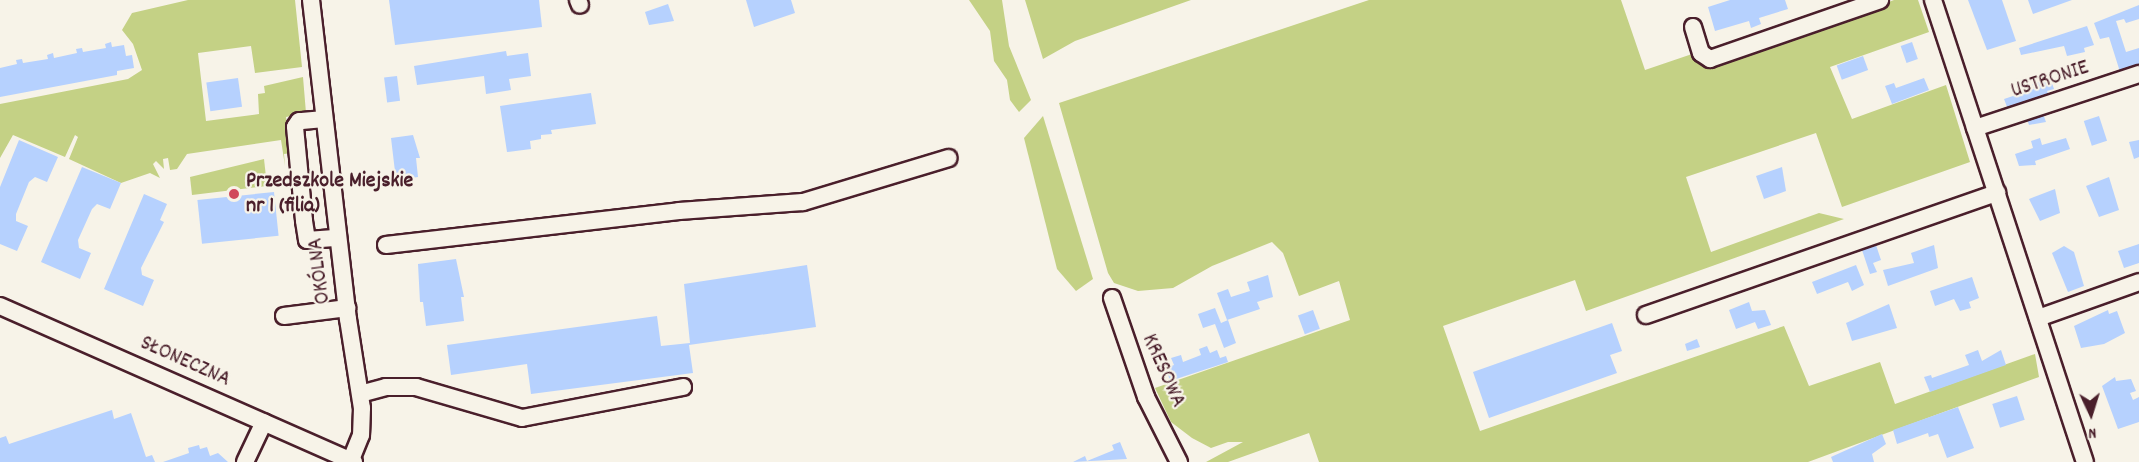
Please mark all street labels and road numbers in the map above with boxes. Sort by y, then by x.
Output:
street label: USTRONIE [2008,55,2092,105]
street label: OKÓLNA [303,236,337,306]
street label: SŁONECZNA [136,330,234,394]
street label: KRESOWA [1135,330,1191,412]

